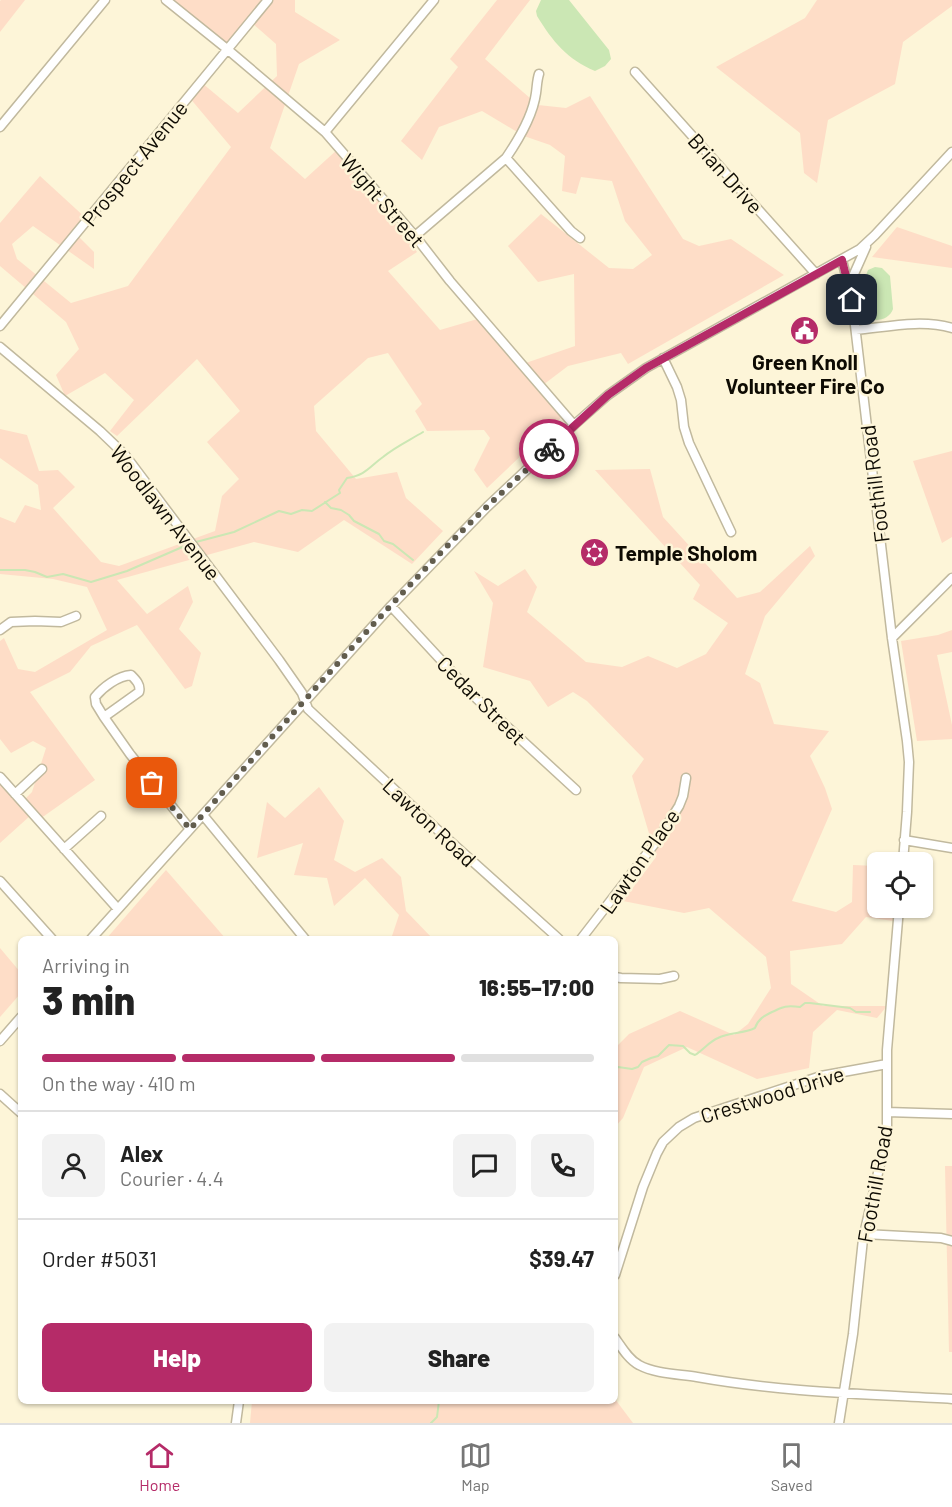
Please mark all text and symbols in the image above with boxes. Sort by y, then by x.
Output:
street label: Prospect Avenue [76,95,192,231]
street label: Brian Drive [684,128,768,218]
street label: Wight Street [336,148,430,252]
pin [826,274,877,325]
icon: home [835,283,868,316]
public building icon: Green Knoll Volunteer Fire Co [789,314,821,346]
place label: Green Knoll Volunteer Fire Co [725,349,885,398]
courier [519,419,579,479]
street label: Foothill Road [854,424,894,544]
icon: bike [533,433,566,466]
street label: Woodlawn Avenue [105,439,227,585]
synagogue icon: Temple Sholom [578,536,610,568]
place label: Temple Sholom [615,540,757,565]
street label: Cedar Street [432,650,532,750]
pin [126,757,177,808]
icon: bag [135,766,168,799]
street label: Lawton Road [378,772,482,872]
street label: Lawton Place [594,804,684,918]
map controls [867,852,933,918]
button: locate [867,852,933,918]
text: Arriving in [42,953,130,977]
text: 16:55–17:00 [479,974,594,1000]
text: 3 min [42,976,135,1023]
street label: Crestwood Drive [697,1060,847,1128]
text: On the way · 410 m [42,1071,196,1095]
street label: Foothill Road [851,1123,897,1245]
button: person [42,1134,105,1197]
button: chat [453,1134,516,1197]
button: phone [531,1134,594,1197]
text: Alex [120,1140,163,1166]
text: Courier · 4.4 [120,1166,224,1190]
text: Order #5031 [42,1245,157,1271]
text: $39.47 [529,1245,594,1271]
button: Help [42,1323,312,1392]
button: Share [324,1323,594,1392]
tab: Home [139,1439,180,1494]
tab: Map [459,1439,492,1494]
tab: Saved [771,1439,813,1494]

